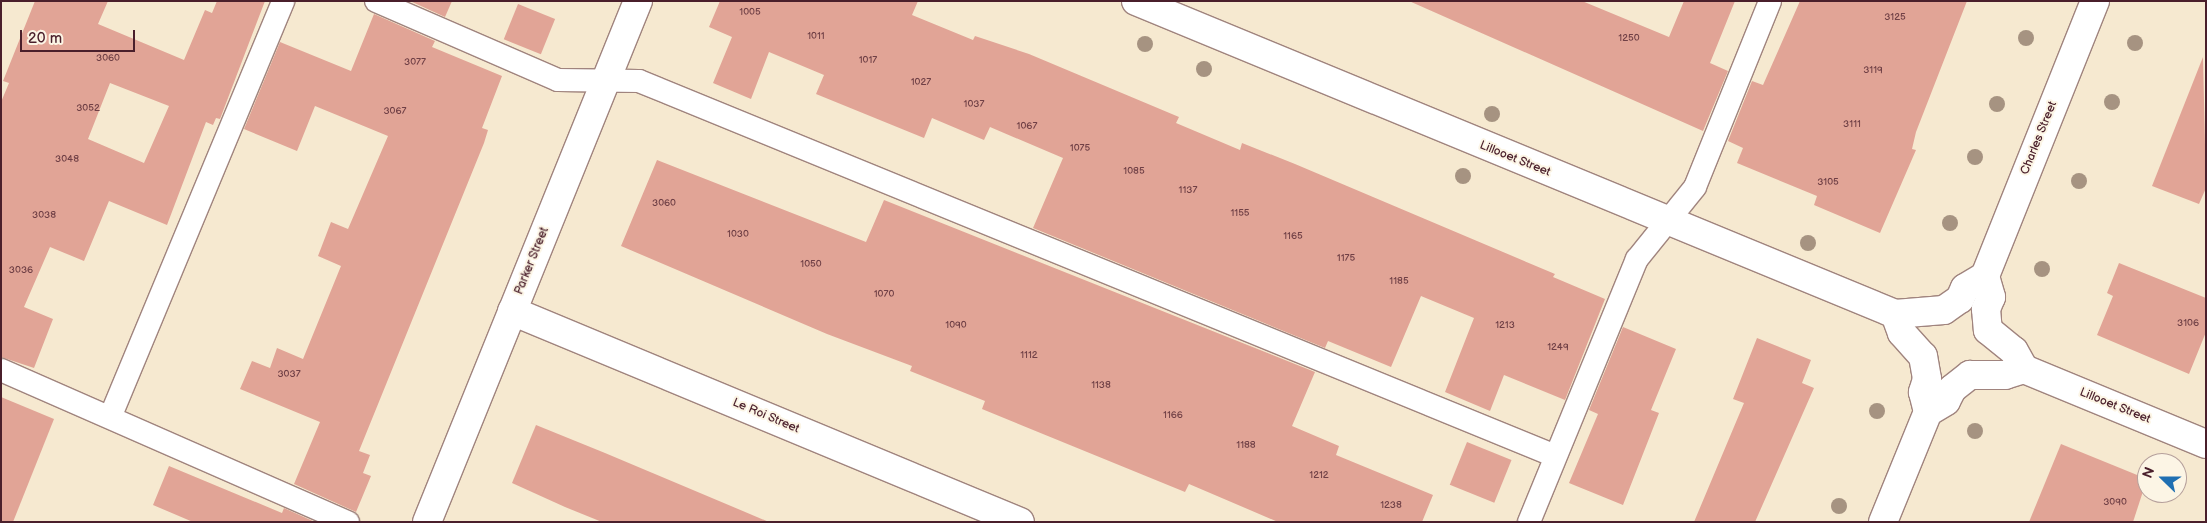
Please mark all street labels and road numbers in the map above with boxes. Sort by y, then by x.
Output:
street label: Charles Street [2018,99,2060,177]
street label: Lillooet Street [1477,138,1553,180]
street label: Parker Street [512,225,552,297]
street label: Lillooet Street [2077,385,2153,427]
street label: Le Roi Street [730,395,802,437]

